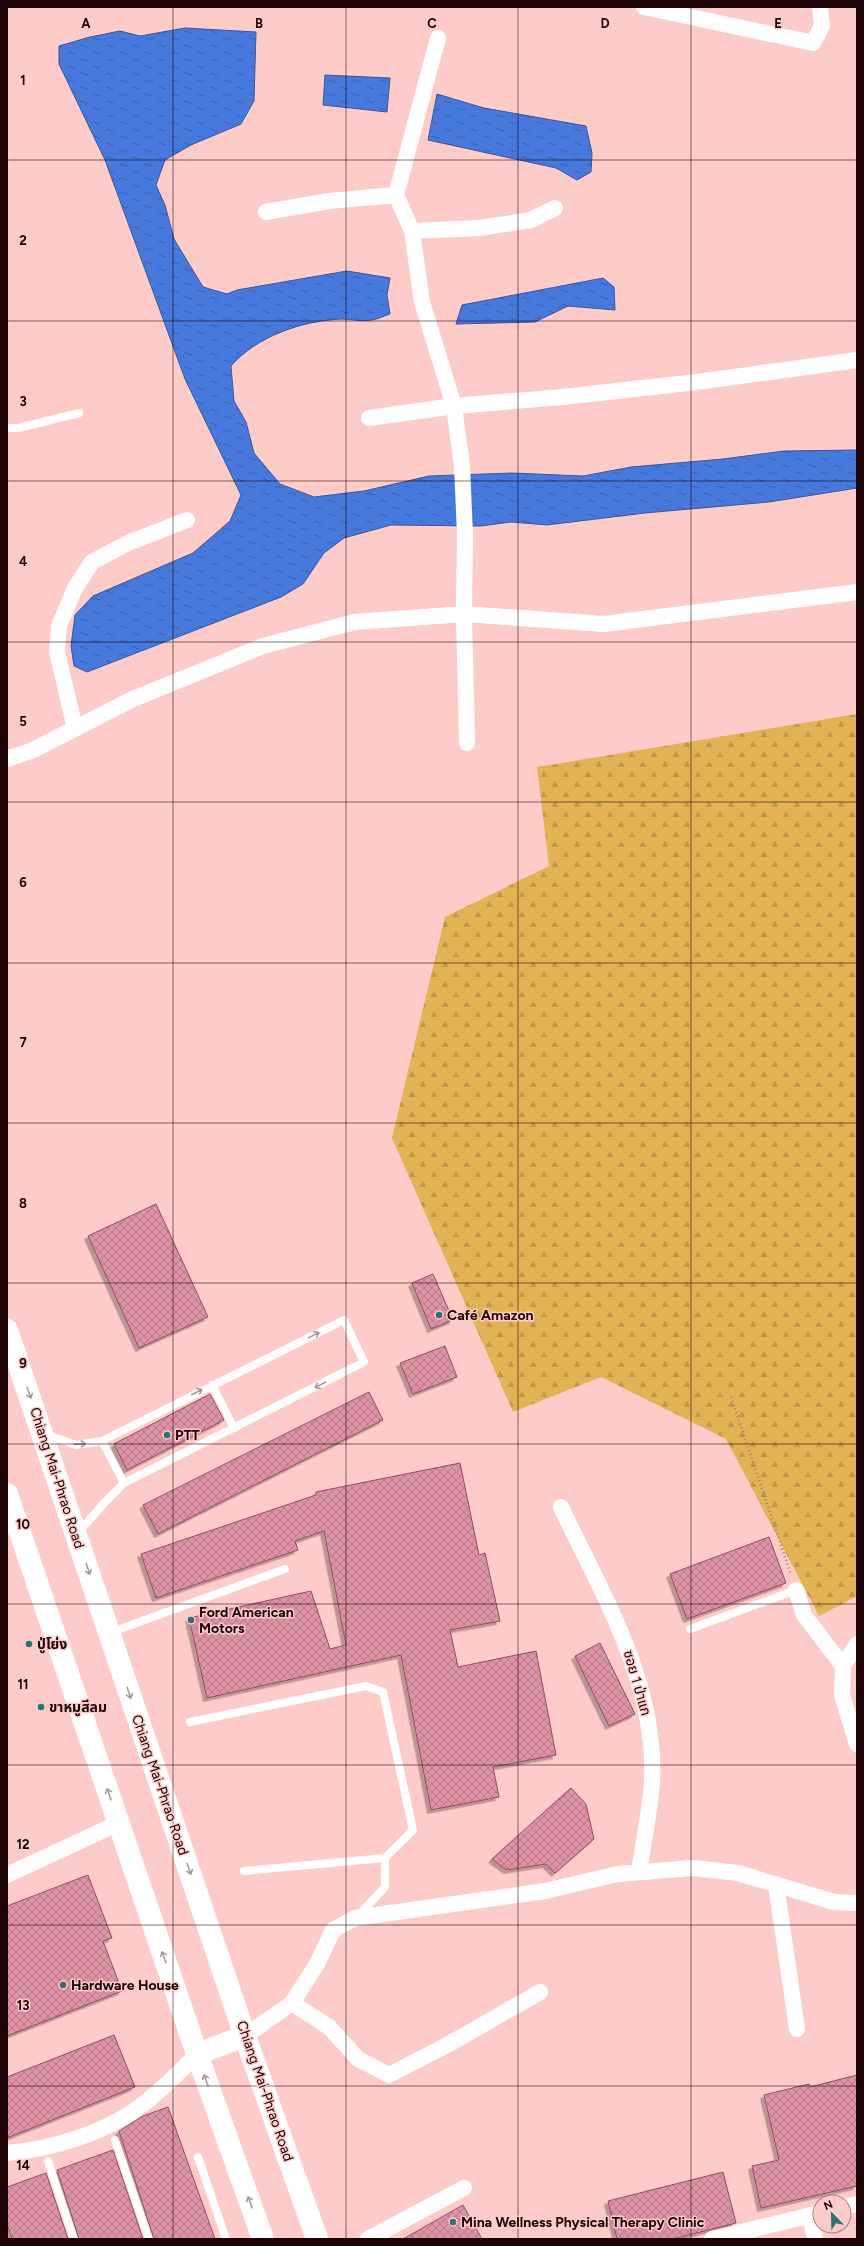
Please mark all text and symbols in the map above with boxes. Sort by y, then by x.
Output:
text: A [81,16,91,31]
text: B [255,16,263,31]
text: C [427,16,437,31]
text: D [600,16,610,31]
text: E [774,16,782,31]
text: 1 [20,73,26,88]
text: 2 [19,233,27,248]
text: 3 [19,394,27,409]
text: 4 [19,554,27,569]
text: 5 [19,714,27,729]
text: 6 [19,875,27,890]
text: 7 [19,1035,27,1050]
text: 8 [19,1196,27,1211]
place label: Café Amazon [447,1307,534,1324]
marker: Café Amazon [434,1310,444,1320]
one-way arrow [308,1331,320,1338]
text: 9 [19,1356,27,1371]
one-way arrow [314,1382,326,1389]
one-way arrow [25,1387,33,1399]
one-way arrow [191,1388,203,1395]
street label: Chiang Mai-Phrao Road [26,1405,88,1551]
place label: PTT [175,1427,200,1444]
marker: PTT [162,1430,172,1440]
one-way arrow [73,1440,86,1447]
text: 10 [16,1517,30,1532]
one-way arrow [84,1563,92,1575]
place label: Ford American Motors [199,1604,294,1637]
marker: Ford American Motors [186,1615,196,1625]
place label: ปู่โย่ง [37,1636,67,1654]
marker: ปู่โย่ง [24,1639,34,1649]
street label: ซอย 1 ป่าแก [620,1648,654,1718]
text: 11 [18,1677,28,1692]
one-way arrow [126,1686,133,1699]
place label: ขาหมูสีลม [49,1699,107,1717]
marker: ขาหมูสีลม [36,1702,46,1712]
street label: Chiang Mai-Phrao Road [128,1713,192,1857]
one-way arrow [105,1787,112,1800]
text: 12 [16,1837,30,1852]
one-way arrow [186,1862,193,1875]
one-way arrow [160,1951,168,1963]
place label: Hardware House [71,1977,179,1994]
marker: Hardware House [58,1980,68,1990]
text: 13 [17,1998,29,2013]
street label: Chiang Mai-Phrao Road [233,2019,297,2163]
one-way arrow [202,2074,210,2086]
text: 14 [16,2158,30,2173]
north arrow [812,2194,852,2234]
one-way arrow [245,2197,253,2209]
text: N [822,2198,835,2213]
place label: Mina Wellness Physical Therapy Clinic [461,2214,705,2231]
marker: Mina Wellness Physical Therapy Clinic [448,2217,458,2227]

